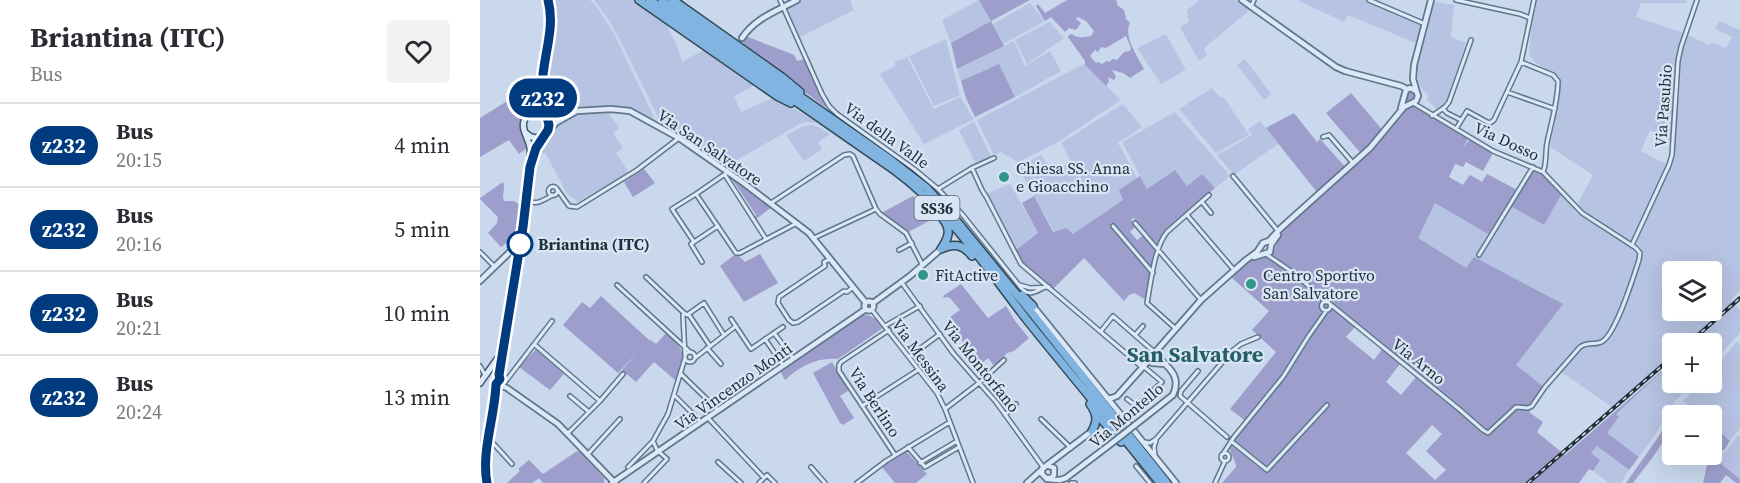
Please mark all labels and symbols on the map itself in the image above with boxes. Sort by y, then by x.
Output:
street label: Via Pasubio [1649,63,1677,148]
line badge: z232 [501,78,585,118]
street label: Via della Valle [840,97,934,173]
street label: Via San Salvatore [653,104,767,190]
street label: Via Dosso [1471,116,1543,166]
place label: Chiesa SS. Anna e Gioacchino [1016,157,1131,197]
marker: Chiesa SS. Anna e Gioacchino [997,170,1011,184]
road number: SS36 [914,196,960,220]
marker: Briantina (ITC) [507,231,533,257]
place label: Briantina (ITC) [538,233,650,255]
place label: FitActive [935,264,998,286]
place label: Centro Sportivo San Salvatore [1263,264,1375,304]
marker: FitActive [916,268,930,282]
marker: Centro Sportivo San Salvatore [1244,277,1258,291]
street label: Via Messina [887,314,956,397]
street label: Via Montorfano [937,315,1025,417]
street label: Via Arno [1388,333,1450,389]
street label: Via Vincenzo Monti [670,337,797,435]
district label: San Salvatore [1127,339,1263,369]
street label: Via Berlino [844,363,906,442]
street label: Via Montello [1084,377,1168,453]

